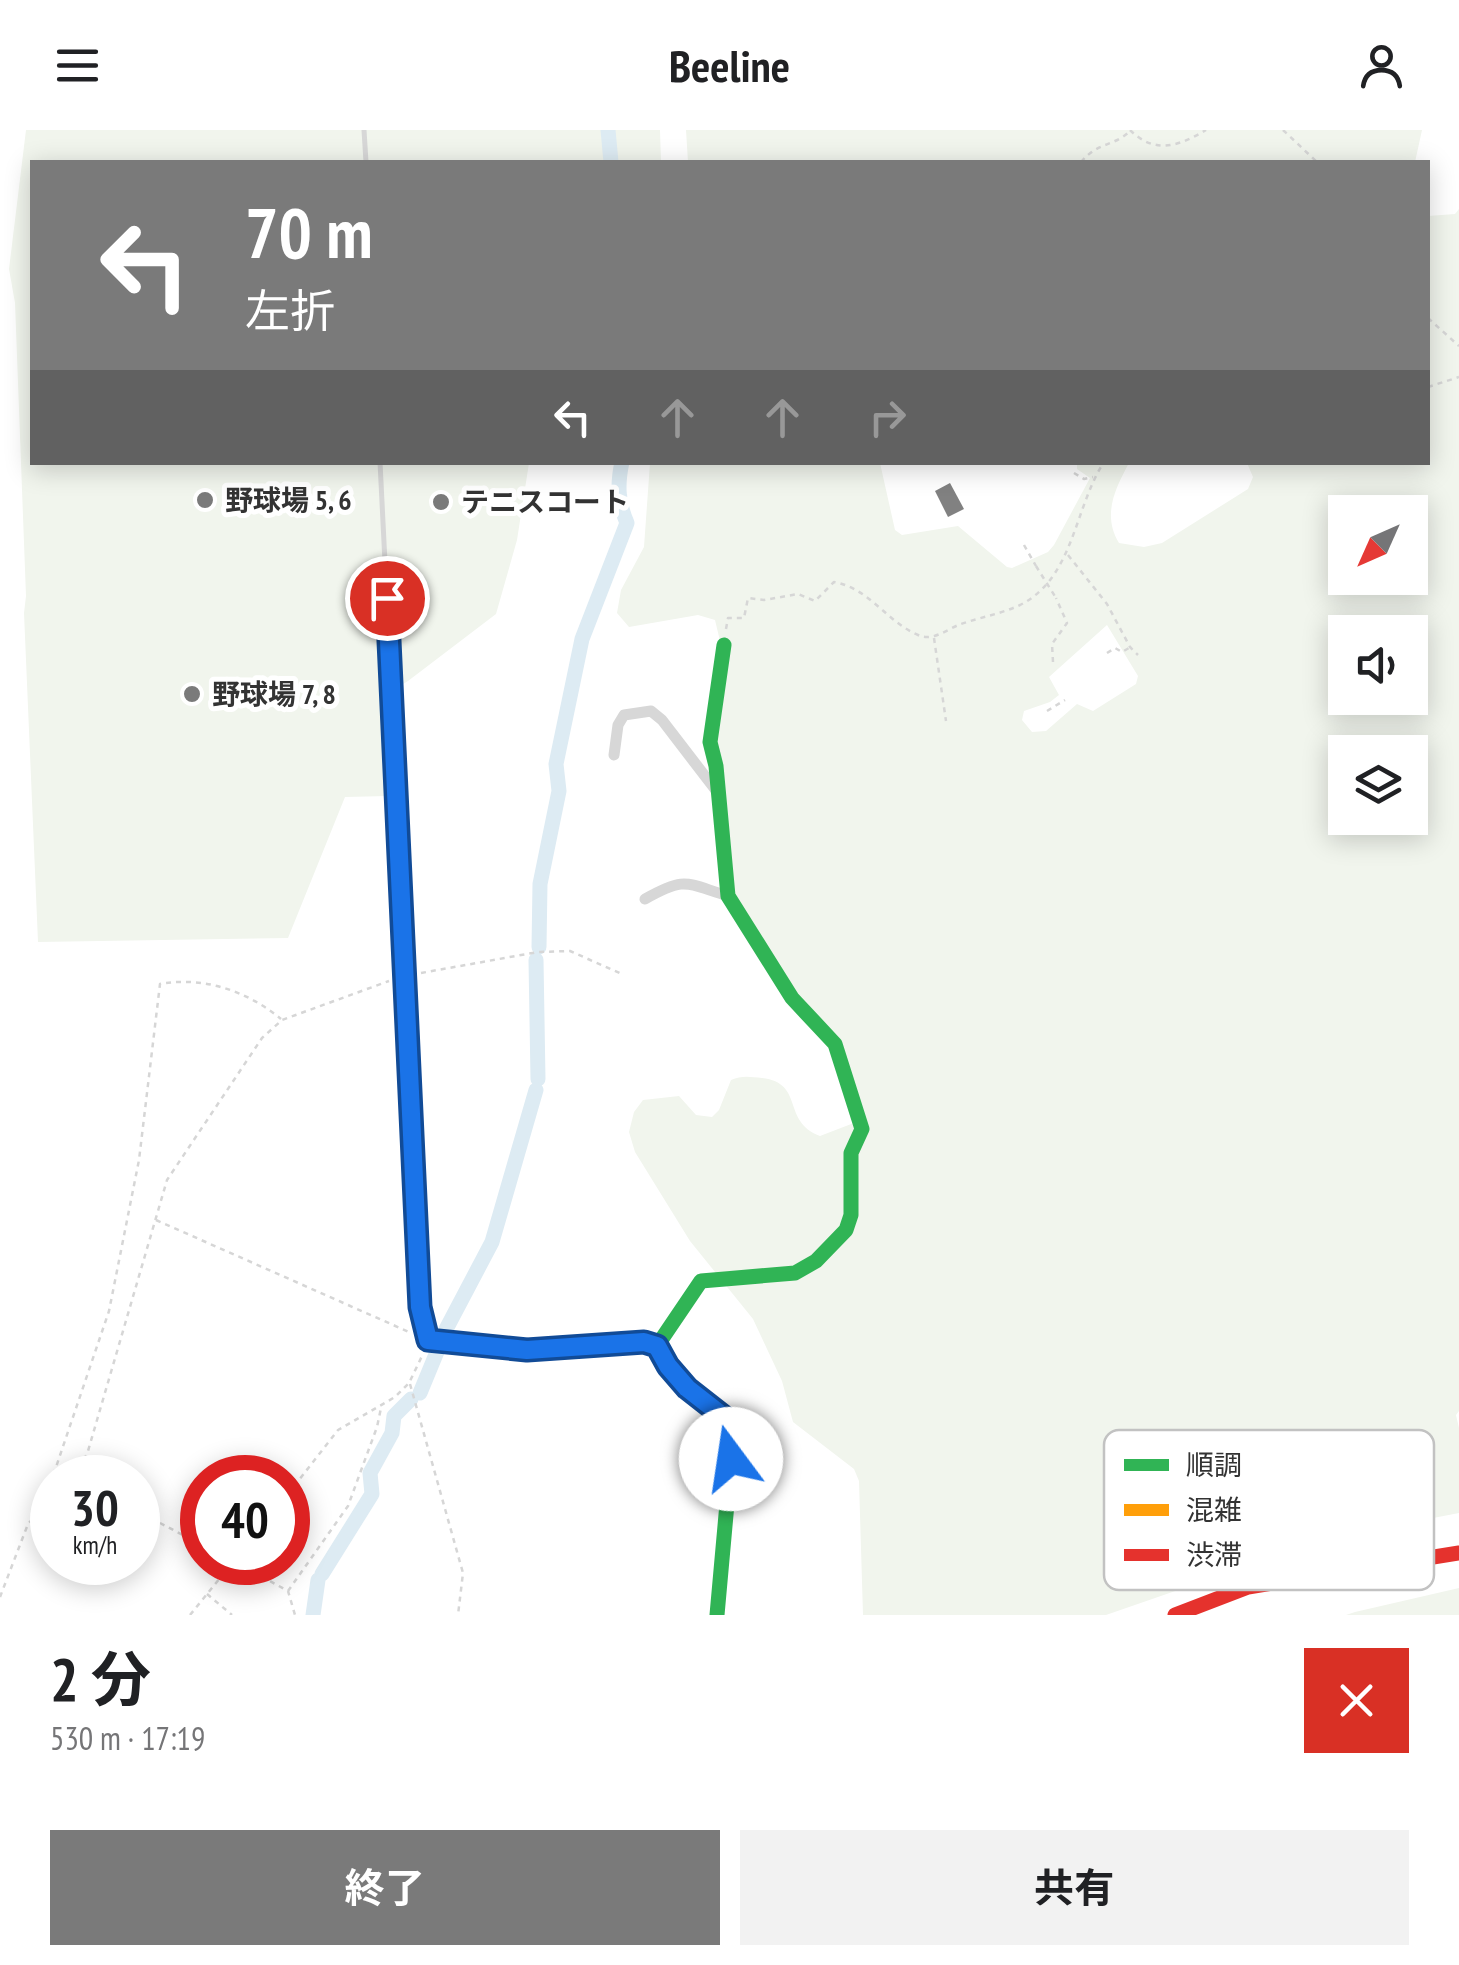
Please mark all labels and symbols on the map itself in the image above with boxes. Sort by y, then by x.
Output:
place label: 野球場 5, 6 [225,481,352,518]
place label: テニスコート [461,483,629,520]
marker: 野球場 5, 6 [194,489,216,511]
marker: テニスコート [430,491,452,513]
north arrow [1328,495,1428,595]
pin [345,556,430,641]
place label: 野球場 7, 8 [212,675,336,712]
marker: 野球場 7, 8 [181,683,203,705]
position arrow [679,1407,783,1511]
legend [1104,1430,1434,1590]
text: 順調 [1186,1446,1242,1483]
speed limit sign: 40 [180,1455,310,1585]
text: 混雑 [1186,1491,1242,1528]
text: 渋滞 [1186,1536,1242,1573]

